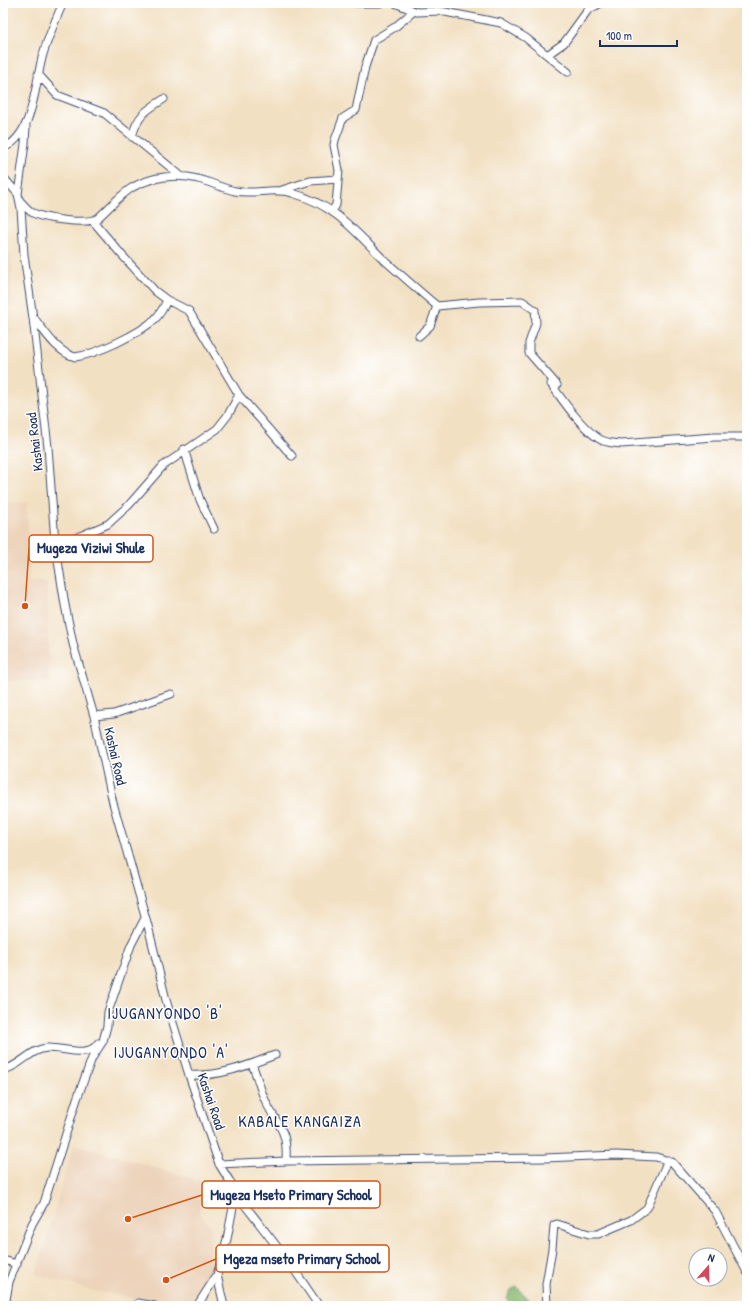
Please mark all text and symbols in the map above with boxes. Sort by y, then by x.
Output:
scale bar [600,22,677,48]
text: 100 m [606,27,632,44]
street label: Kashai Road [21,411,47,472]
callout: Mugeza Viziwi Shule [29,535,153,562]
text: Mugeza Viziwi Shule [37,537,145,559]
street label: Kashai Road [100,725,132,787]
district label: IJUGANYONDO 'B' [107,1002,223,1024]
district label: IJUGANYONDO 'A' [113,1041,229,1063]
street label: Kashai Road [193,1070,231,1132]
district label: KABALE KANGAIZA [238,1110,362,1132]
callout: Mugeza Mseto Primary School [202,1181,380,1208]
text: Mugeza Mseto Primary School [210,1184,373,1206]
callout: Mgeza mseto Primary School [216,1245,389,1272]
north arrow [688,1247,728,1287]
text: Mgeza mseto Primary School [223,1248,382,1270]
text: N [706,1250,717,1265]

